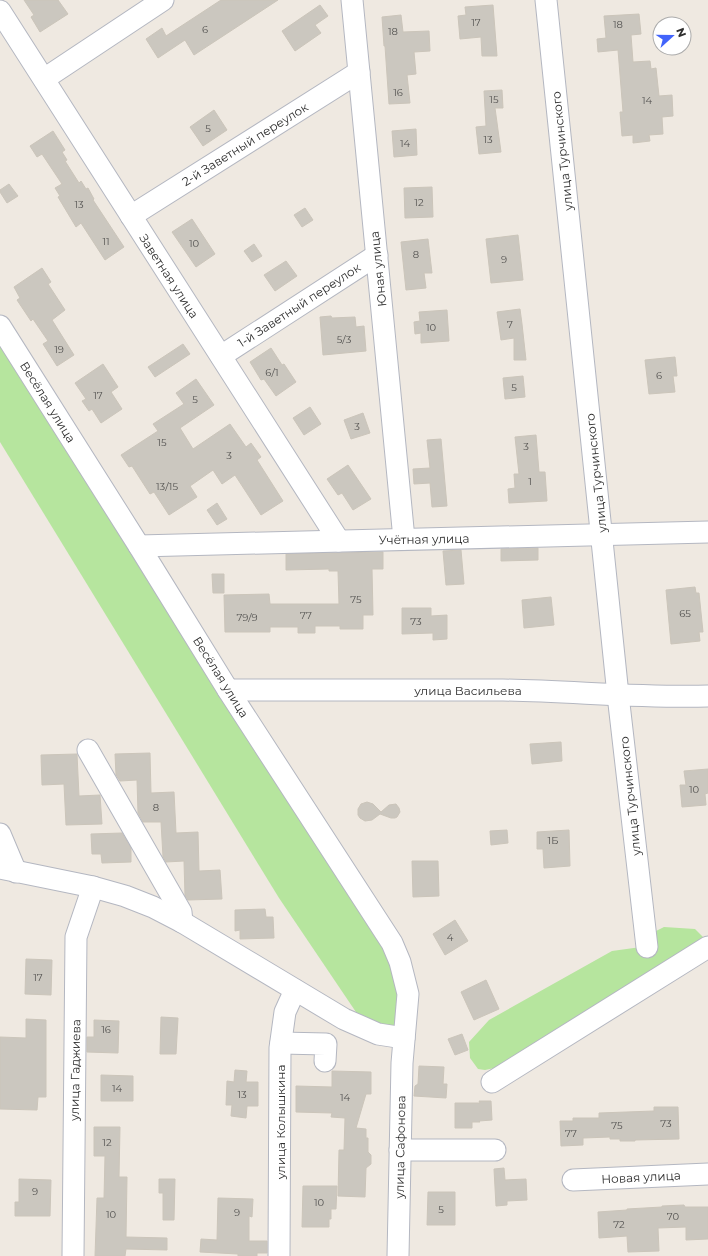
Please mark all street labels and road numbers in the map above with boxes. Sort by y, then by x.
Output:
street label: улица Турчинского [548,90,576,212]
street label: 2-й Заветный переулок [179,99,311,189]
street label: Юная улица [367,230,389,308]
street label: Заветная улица [136,231,202,321]
street label: 1-й Заветный переулок [235,260,363,350]
street label: Весёлая улица [17,359,79,445]
street label: улица Турчинского [582,412,610,534]
street label: Учётная улица [378,531,470,547]
street label: Весёлая улица [190,634,252,720]
street label: улица Васильева [413,683,522,698]
street label: улица Турчинского [616,735,644,857]
street label: улица Гаджиева [67,1019,83,1122]
street label: улица Колышкина [273,1065,288,1180]
street label: улица Сафонова [392,1095,408,1200]
street label: Новая улица [601,1167,681,1187]

